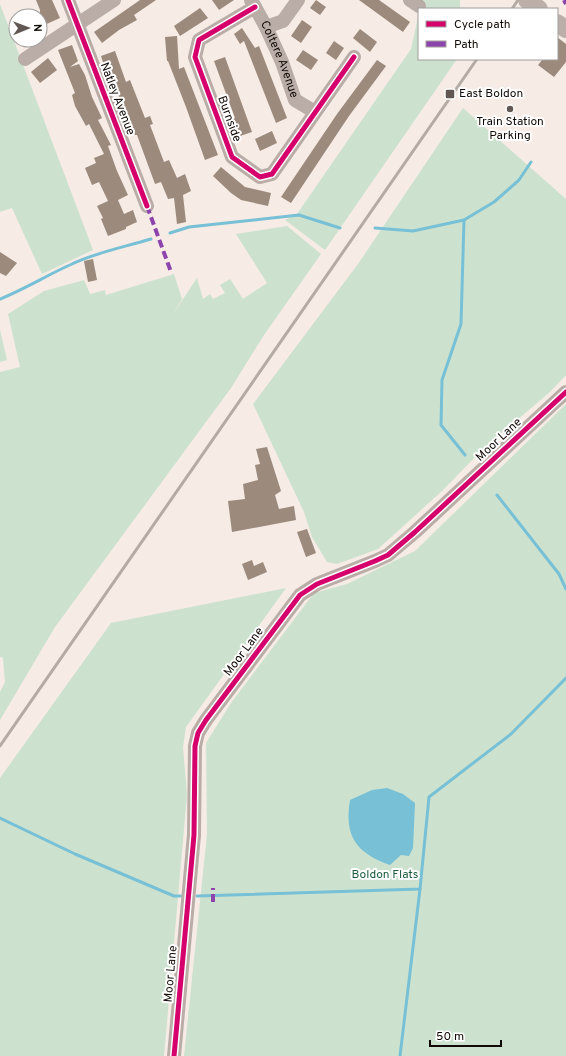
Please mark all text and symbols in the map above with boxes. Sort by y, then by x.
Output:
north arrow [8,8,48,48]
legend [418,8,558,60]
text: Cycle path [454,17,511,33]
street label: Coltere Avenue [256,18,302,100]
text: N [30,24,44,32]
text: Path [454,37,479,53]
street label: Natley Avenue [96,60,138,138]
place label: East Boldon [459,86,523,102]
marker: East Boldon [444,88,456,100]
street label: Burnside [213,94,245,144]
marker: Train Station Parking [505,104,515,114]
place label: Train Station Parking [476,114,544,144]
street label: Moor Lane [473,415,525,465]
street label: Moor Lane [220,624,268,680]
park label: Boldon Flats [352,867,418,883]
street label: Moor Lane [161,945,181,1003]
scale bar [430,1022,501,1048]
text: 50 m [436,1029,464,1045]

